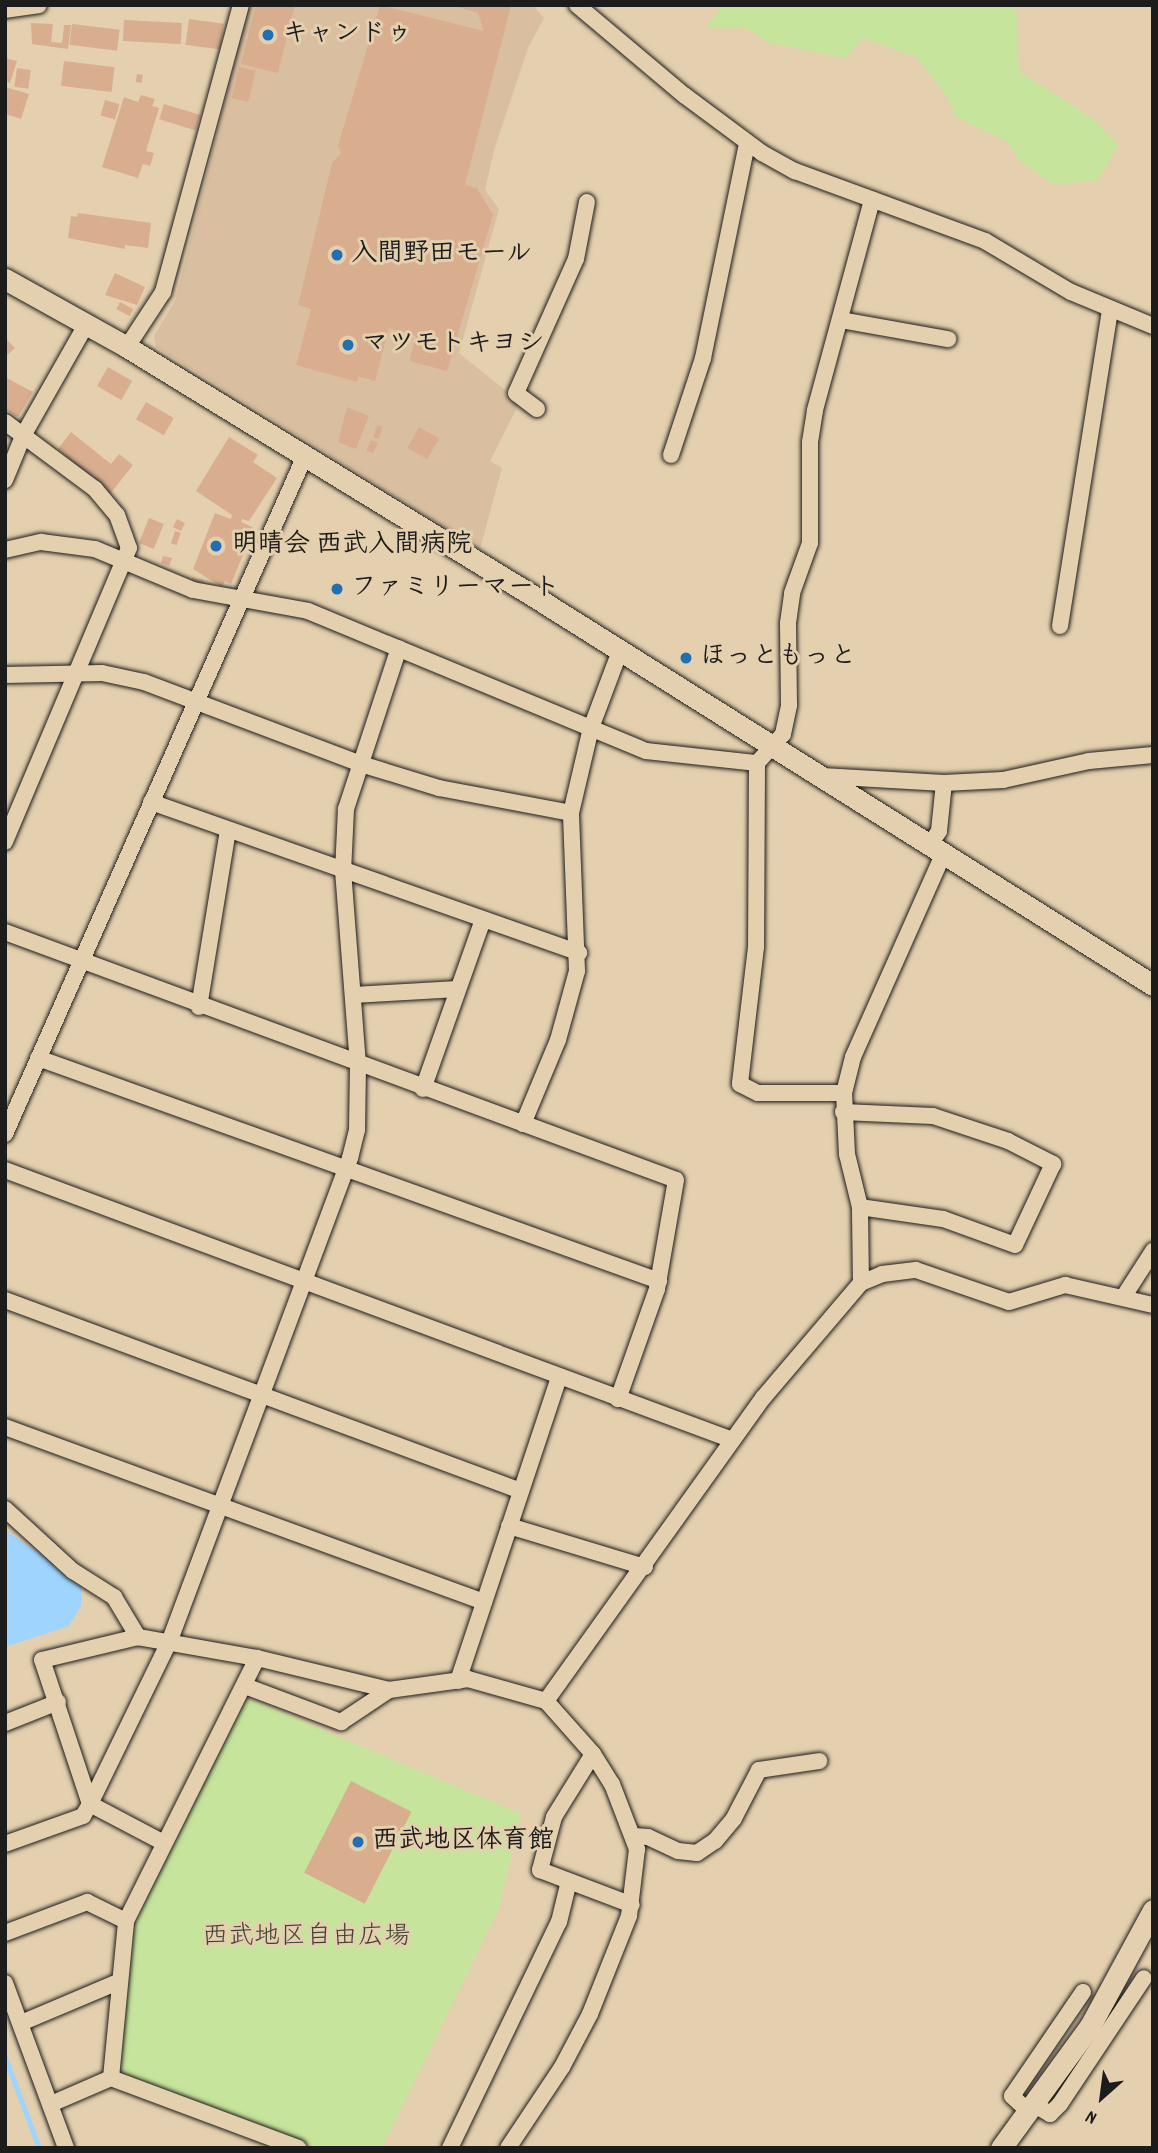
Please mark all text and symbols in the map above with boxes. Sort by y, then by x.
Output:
place label: キャンドゥ [282,19,412,51]
marker: キャンドゥ [260,27,276,43]
place label: 入間野田モール [351,239,533,271]
marker: 入間野田モール [329,247,345,263]
place label: マツモトキヨシ [362,329,544,361]
marker: マツモトキヨシ [340,337,356,353]
place label: 明晴会 西武入間病院 [232,530,472,562]
marker: 明晴会 西武入間病院 [206,536,226,556]
place label: ファミリーマート [351,573,559,605]
marker: ファミリーマート [329,581,345,597]
place label: ほっともっと [700,642,856,674]
marker: ほっともっと [678,650,694,666]
place label: 西武地区体育館 [372,1826,554,1858]
marker: 西武地区体育館 [350,1834,366,1850]
park label: 西武地区自由広場 [202,1922,410,1954]
north arrow [1067,2062,1137,2132]
text: N [1081,2102,1102,2130]

